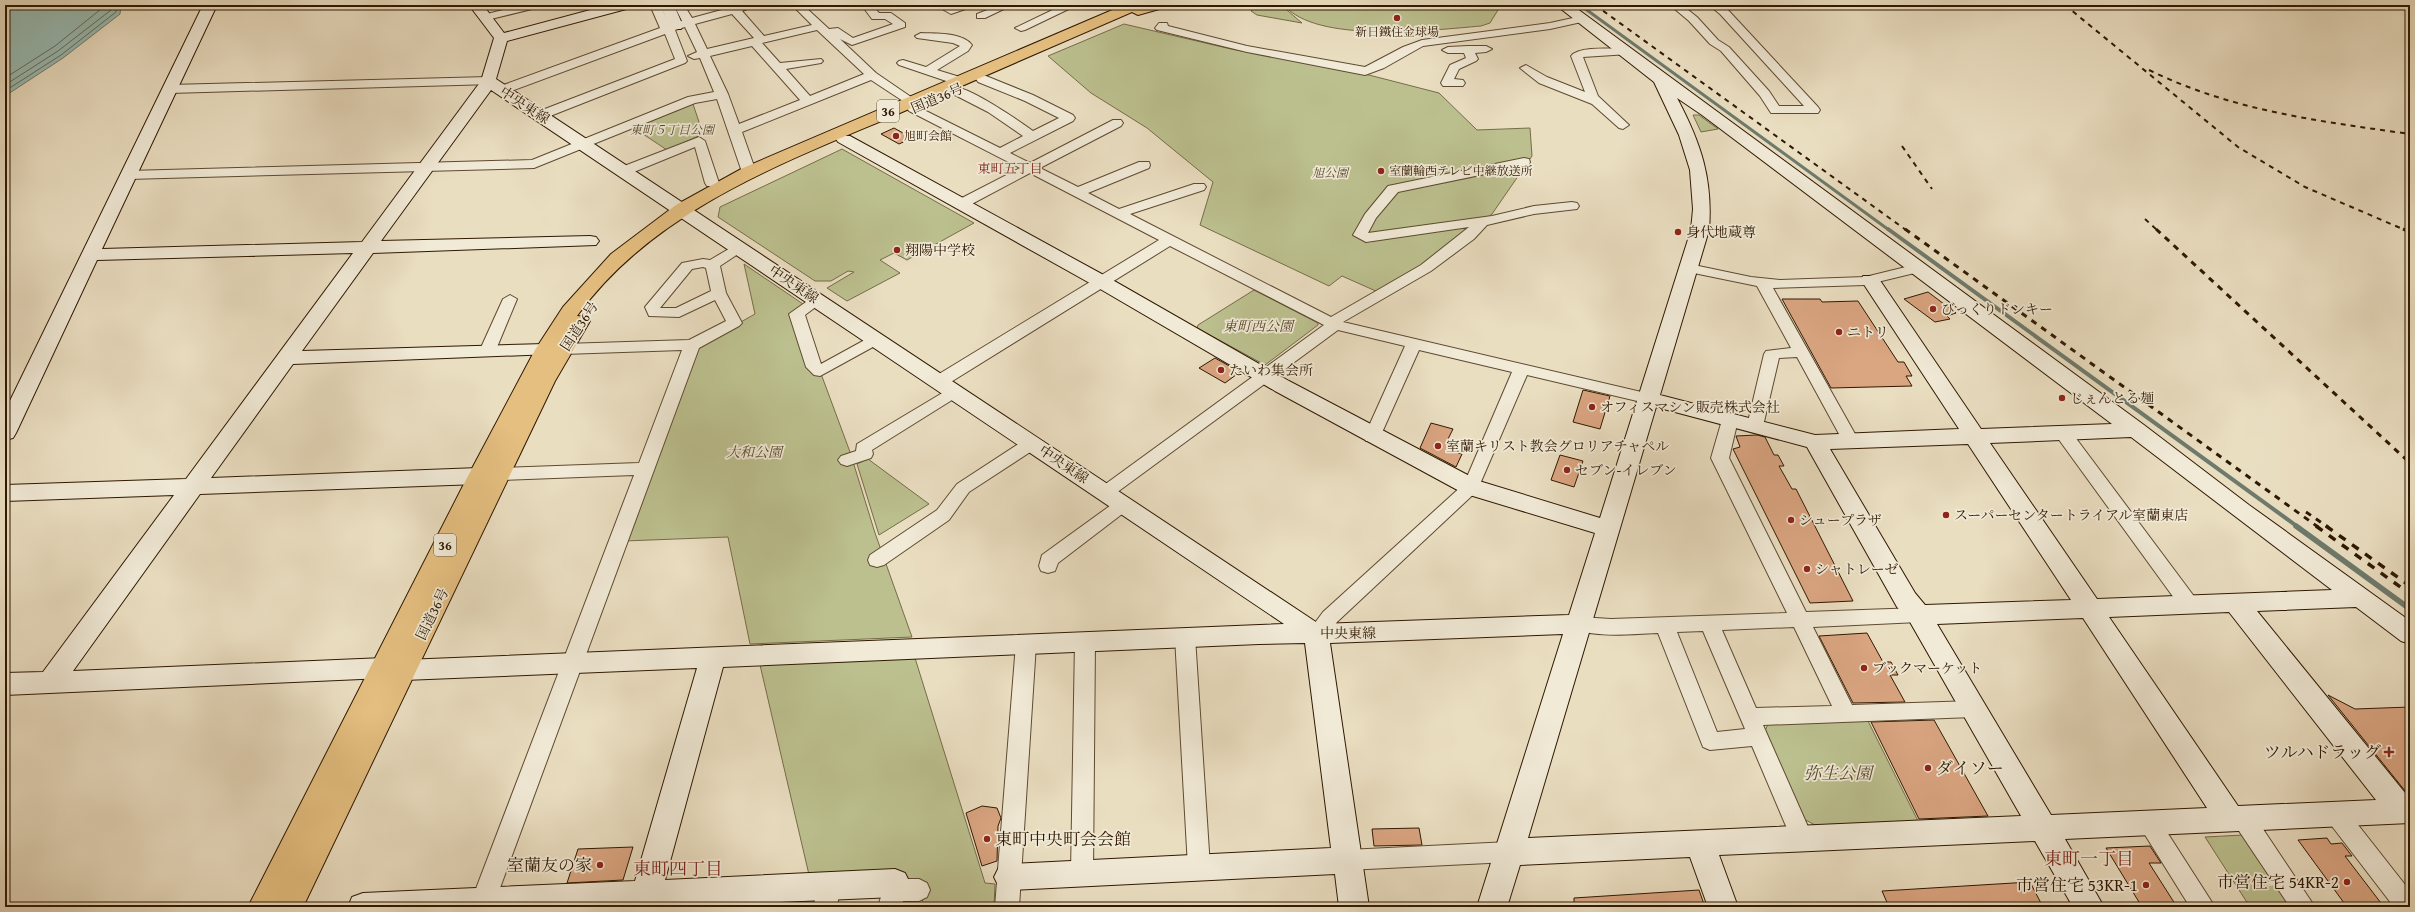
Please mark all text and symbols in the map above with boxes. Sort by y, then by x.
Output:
marker: 新日鐵住金球場 [1392,13,1402,23]
place label: 新日鐵住金球場 [1355,23,1439,40]
street label: 国道36号 [908,78,966,118]
street label: 中央東線 [496,81,554,129]
road number: 36 [877,100,899,122]
park label: 東町５丁目公園 [630,121,716,138]
place label: 旭町会館 [904,127,952,144]
marker: 旭町会館 [891,131,901,141]
district label: 東町五丁目 [977,159,1043,178]
place label: 室蘭輪西テレビ中継放送所 [1389,162,1533,179]
park label: 旭公園 [1312,164,1350,181]
marker: 室蘭輪西テレビ中継放送所 [1376,166,1386,176]
place label: 身代地蔵尊 [1686,222,1756,242]
marker: 身代地蔵尊 [1673,227,1683,237]
place label: 翔陽中学校 [905,240,975,260]
marker: 翔陽中学校 [892,245,902,255]
street label: 中央東線 [765,260,823,308]
street label: 国道36号 [556,297,602,355]
place label: びっくりドンキー [1941,299,2053,319]
marker: びっくりドンキー [1928,304,1938,314]
park label: 東町西公園 [1223,316,1295,336]
place label: ニトリ [1847,322,1889,342]
marker: ニトリ [1834,327,1844,337]
place label: たいわ集会所 [1229,360,1313,380]
marker: たいわ集会所 [1216,365,1226,375]
place label: じぇんとる麺 [2070,388,2154,408]
marker: じぇんとる麺 [2057,393,2067,403]
place label: オフィスマシン販売株式会社 [1600,397,1780,417]
marker: オフィスマシン販売株式会社 [1587,402,1597,412]
place label: 室蘭キリスト教会グロリアチャペル [1446,436,1669,456]
street label: 中央東線 [1035,440,1093,488]
marker: 室蘭キリスト教会グロリアチャペル [1433,441,1443,451]
park label: 大和公園 [726,442,784,462]
place label: セブン-イレブン [1575,460,1677,480]
marker: セブン-イレブン [1562,465,1572,475]
place label: スーパーセンタートライアル室蘭東店 [1954,505,2188,525]
place label: シュープラザ [1799,510,1882,530]
marker: スーパーセンタートライアル室蘭東店 [1941,510,1951,520]
marker: シュープラザ [1786,515,1796,525]
road number: 36 [434,534,456,556]
place label: シャトレーゼ [1815,559,1898,579]
marker: シャトレーゼ [1802,564,1812,574]
street label: 国道36号 [411,585,453,643]
street label: 中央東線 [1320,623,1376,643]
place label: ブックマーケット [1872,658,1982,678]
marker: ブックマーケット [1859,663,1869,673]
place label: ツルハドラッグ [2264,739,2381,764]
marker: ツルハドラッグ [2384,747,2394,757]
place label: ダイソー [1936,755,2004,780]
park label: 弥生公園 [1804,760,1875,785]
marker: ダイソー [1923,763,1933,773]
place label: 東町中央町会会館 [995,826,1131,851]
marker: 東町中央町会会館 [982,834,992,844]
district label: 東町一丁目 [2044,845,2134,872]
place label: 室蘭友の家 [507,852,592,877]
district label: 東町四丁目 [633,855,723,882]
marker: 室蘭友の家 [595,860,605,870]
place label: 市営住宅 54KR-2 [2217,869,2339,894]
place label: 市営住宅 53KR-1 [2016,872,2138,897]
marker: 市営住宅 54KR-2 [2342,877,2352,887]
marker: 市営住宅 53KR-1 [2141,880,2151,890]

